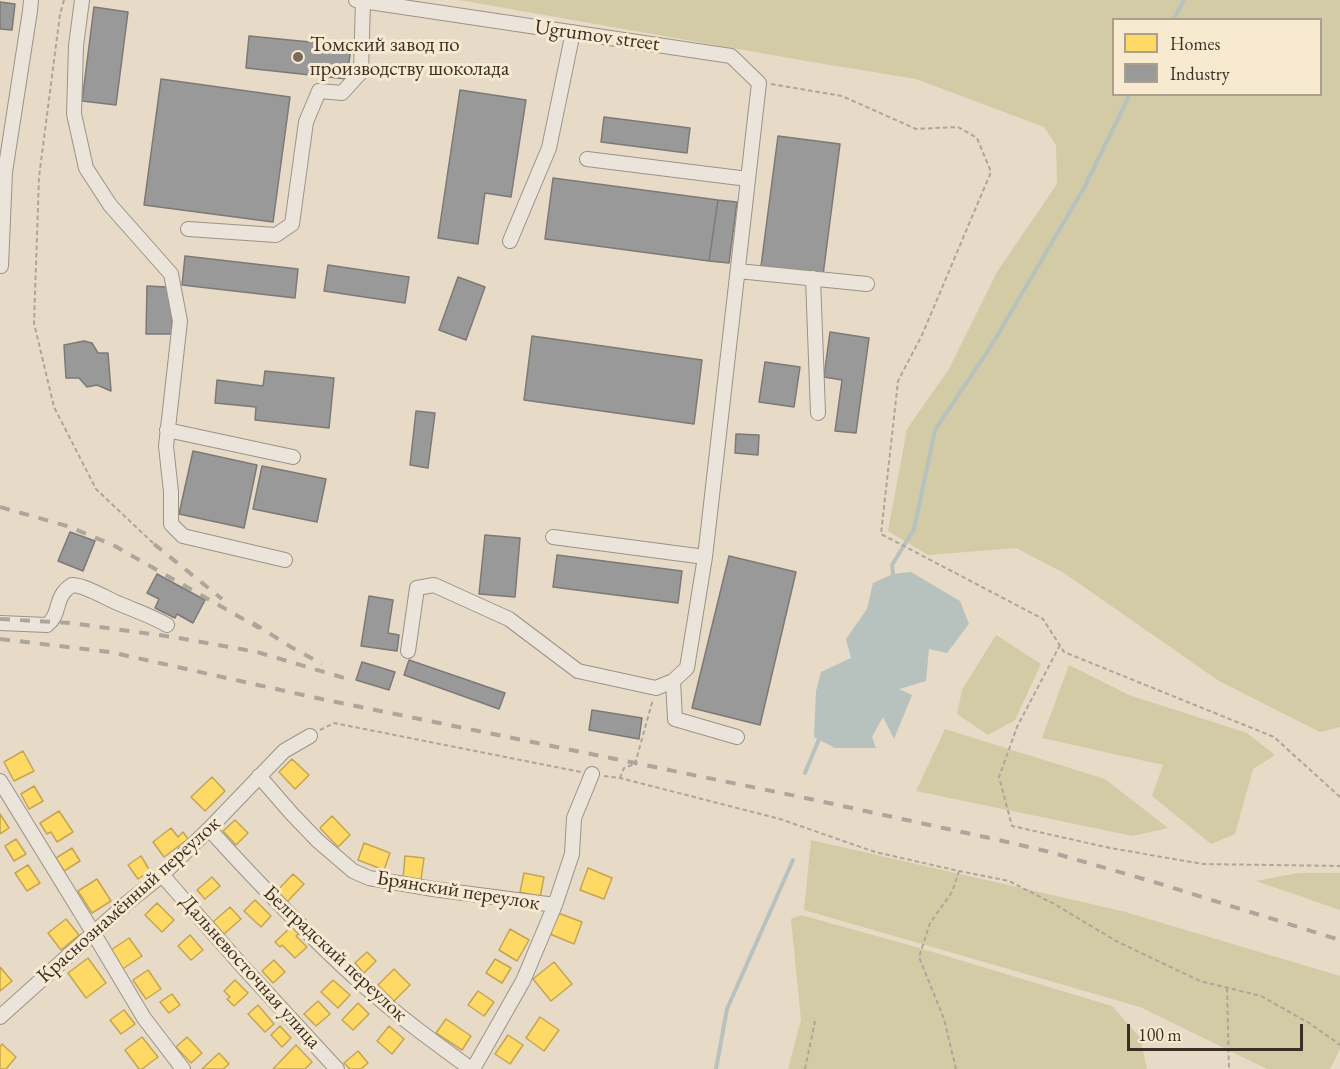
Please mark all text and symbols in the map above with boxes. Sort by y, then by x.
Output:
street label: Ugrumov street [533,15,661,57]
legend [1112,18,1322,96]
place label: Томский завод по производству шоколада [310,32,509,82]
text: Homes [1170,32,1220,55]
marker: Томский завод по производству шоколада [291,50,305,64]
text: Industry [1170,62,1230,85]
street label: Краснознамённый переулок [32,811,226,989]
street label: Брянский переулок [375,866,541,916]
street label: Белградский переулок [258,881,412,1027]
street label: Дальневосточная улица [174,890,326,1054]
scale bar [1130,1012,1306,1050]
text: 100 m [1138,1023,1182,1046]

